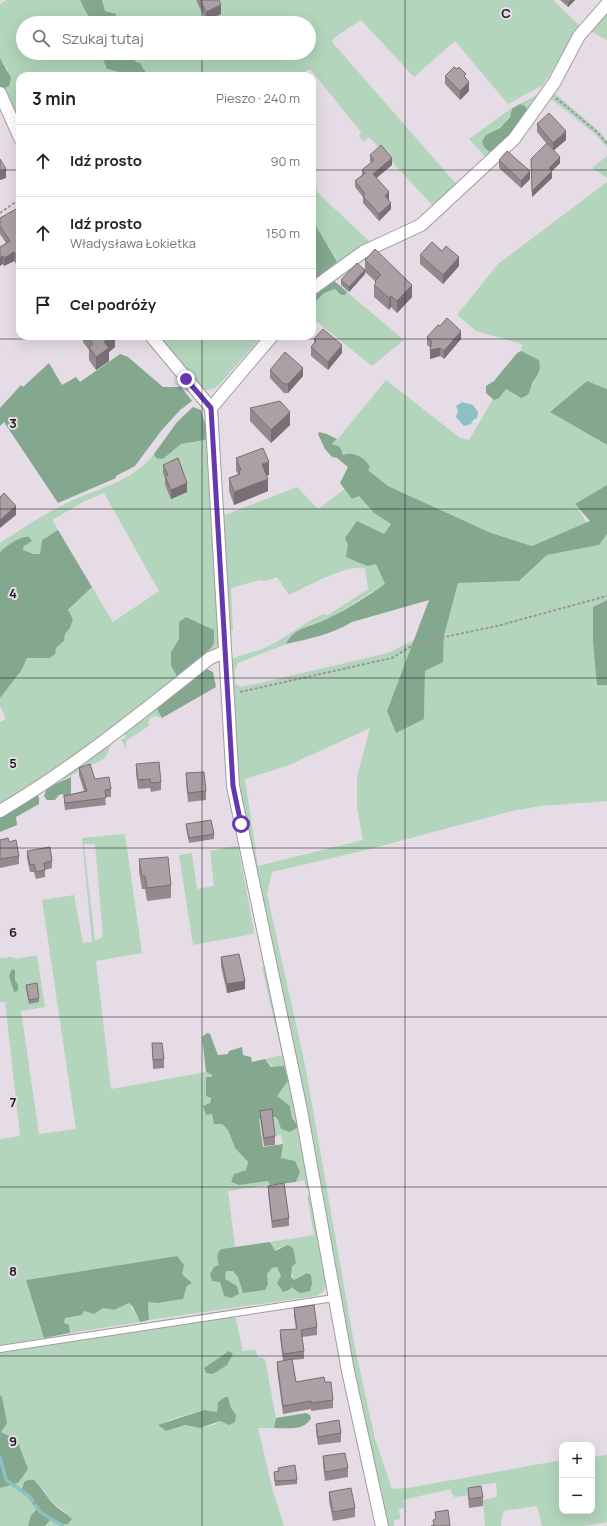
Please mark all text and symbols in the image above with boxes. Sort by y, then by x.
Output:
text: C [501,4,511,22]
search box [16,16,316,60]
icon: search [30,27,52,49]
text: Szukaj tutaj [62,28,144,49]
text: 3 min [32,87,76,110]
text: Pieszo · 240 m [216,89,300,107]
icon: ahead [32,150,54,172]
text: Idź prosto [70,150,142,171]
text: 90 m [270,152,300,170]
text: Idź prosto [70,213,142,234]
icon: ahead [32,222,54,244]
text: 150 m [266,224,300,242]
text: Władysława Łokietka [70,234,196,252]
icon: arrive [32,294,54,316]
text: Cel podróży [70,294,156,315]
route end [177,370,195,388]
text: 3 [9,414,17,432]
text: 4 [9,584,17,602]
text: 5 [9,754,17,772]
route start [232,815,250,833]
text: 6 [9,923,17,941]
text: 7 [10,1093,17,1111]
text: 8 [9,1262,17,1280]
text: 9 [9,1432,17,1450]
map controls [559,1442,595,1514]
button: + [559,1442,595,1478]
button: − [559,1478,595,1514]

